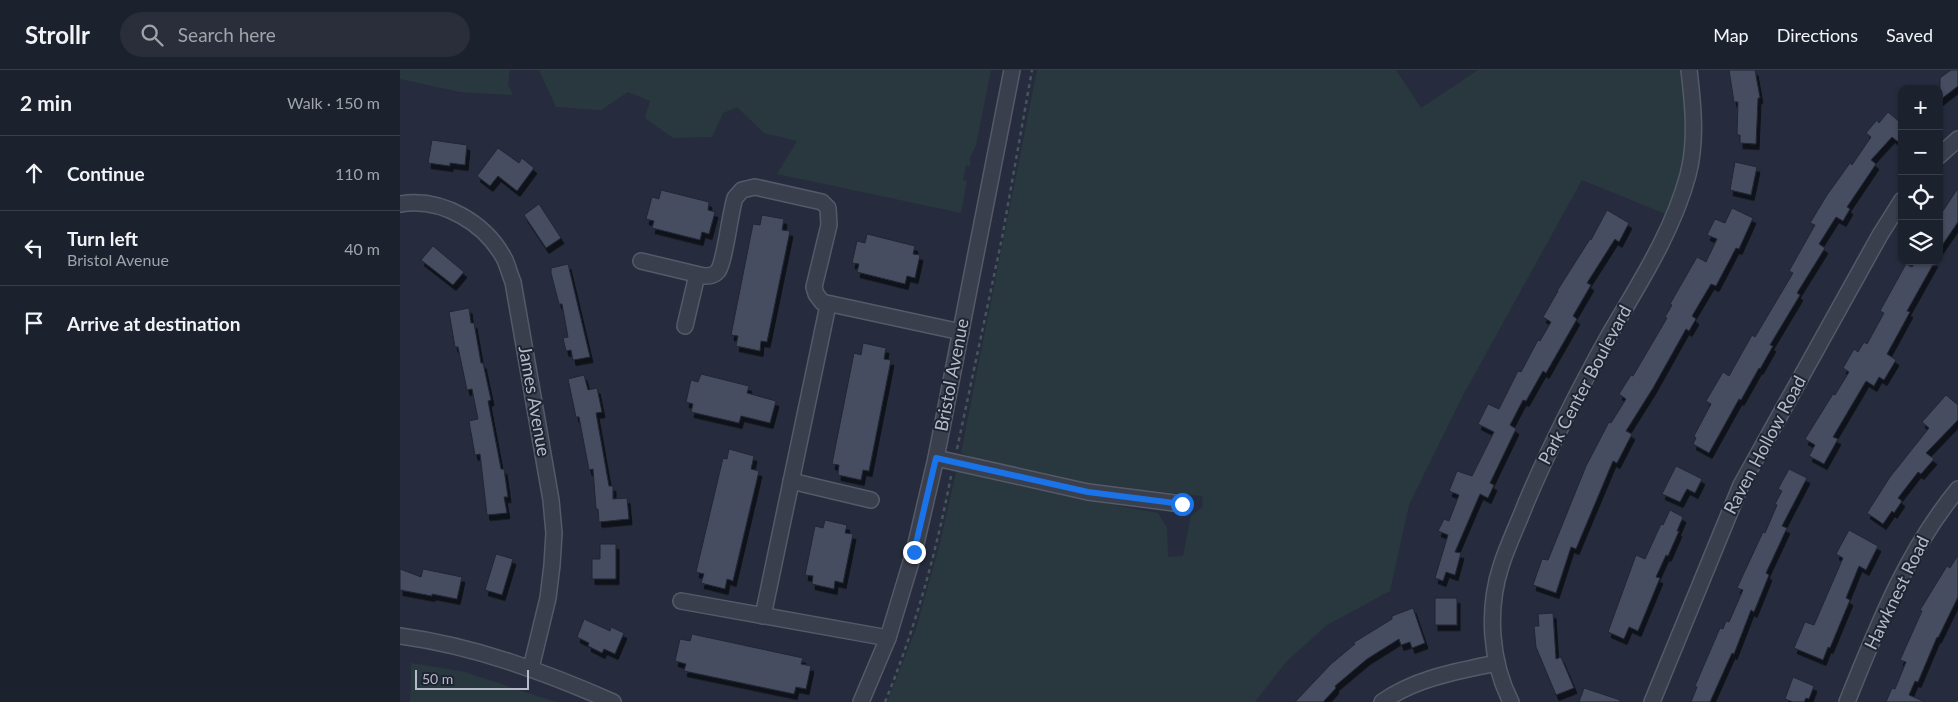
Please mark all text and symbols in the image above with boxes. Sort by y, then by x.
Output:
search box [120,12,470,57]
text: Strollr [25,20,90,49]
icon: search [138,21,166,49]
text: Search here [178,23,276,46]
text: Map [1713,24,1749,46]
text: Directions [1777,24,1858,46]
text: Saved [1886,24,1933,46]
map controls [1898,85,1943,265]
button: + [1898,85,1943,130]
text: 2 min [20,90,72,115]
text: Walk · 150 m [287,93,380,112]
button: − [1898,130,1943,175]
icon: ahead [20,159,48,187]
text: Continue [67,162,145,185]
text: 110 m [335,164,380,183]
button: locate [1898,175,1943,220]
button: layers [1898,220,1943,265]
text: Turn left [67,227,138,250]
icon: left [20,234,48,262]
text: 40 m [344,239,380,258]
text: Bristol Avenue [67,250,169,269]
street label: Park Center Boulevard [1533,301,1635,468]
icon: arrive [20,309,48,337]
text: Arrive at destination [67,312,240,335]
street label: Bristol Avenue [929,316,973,433]
street label: James Avenue [514,344,556,458]
street label: Raven Hollow Road [1718,372,1810,518]
route start [1171,493,1194,516]
street label: Hawknest Road [1859,532,1933,653]
route end [903,541,926,564]
scale bar [415,667,529,690]
text: 50 m [422,670,453,687]

